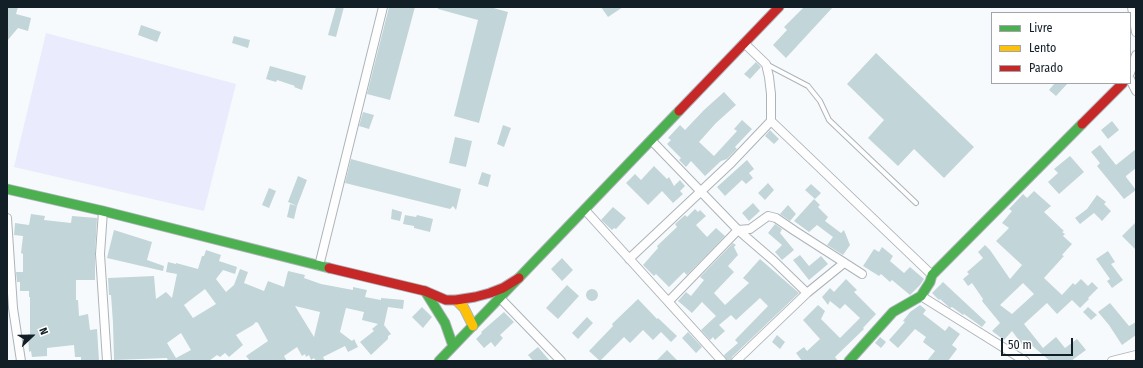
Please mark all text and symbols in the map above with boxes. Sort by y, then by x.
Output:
legend [991,12,1131,84]
text: Livre [1029,21,1052,35]
text: Lento [1029,41,1056,55]
text: Parado [1029,61,1063,75]
north arrow [12,316,52,356]
text: N [36,326,51,337]
scale bar [1003,330,1075,356]
text: 50 m [1008,338,1032,352]

